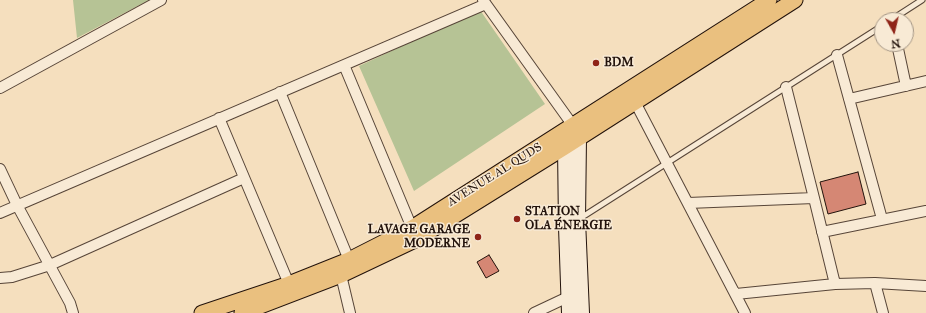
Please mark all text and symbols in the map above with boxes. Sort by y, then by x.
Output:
north arrow [874,12,914,52]
text: N [890,36,901,50]
place label: BDM [604,56,634,70]
marker: BDM [591,58,601,68]
street label: AVENUE AL QUDS [445,140,545,210]
place label: STATION OLA ÉNERGIE [525,205,612,233]
marker: STATION OLA ÉNERGIE [512,214,522,224]
place label: LAVAGE GARAGE MODERNE [368,223,470,251]
marker: LAVAGE GARAGE MODERNE [473,232,483,242]

